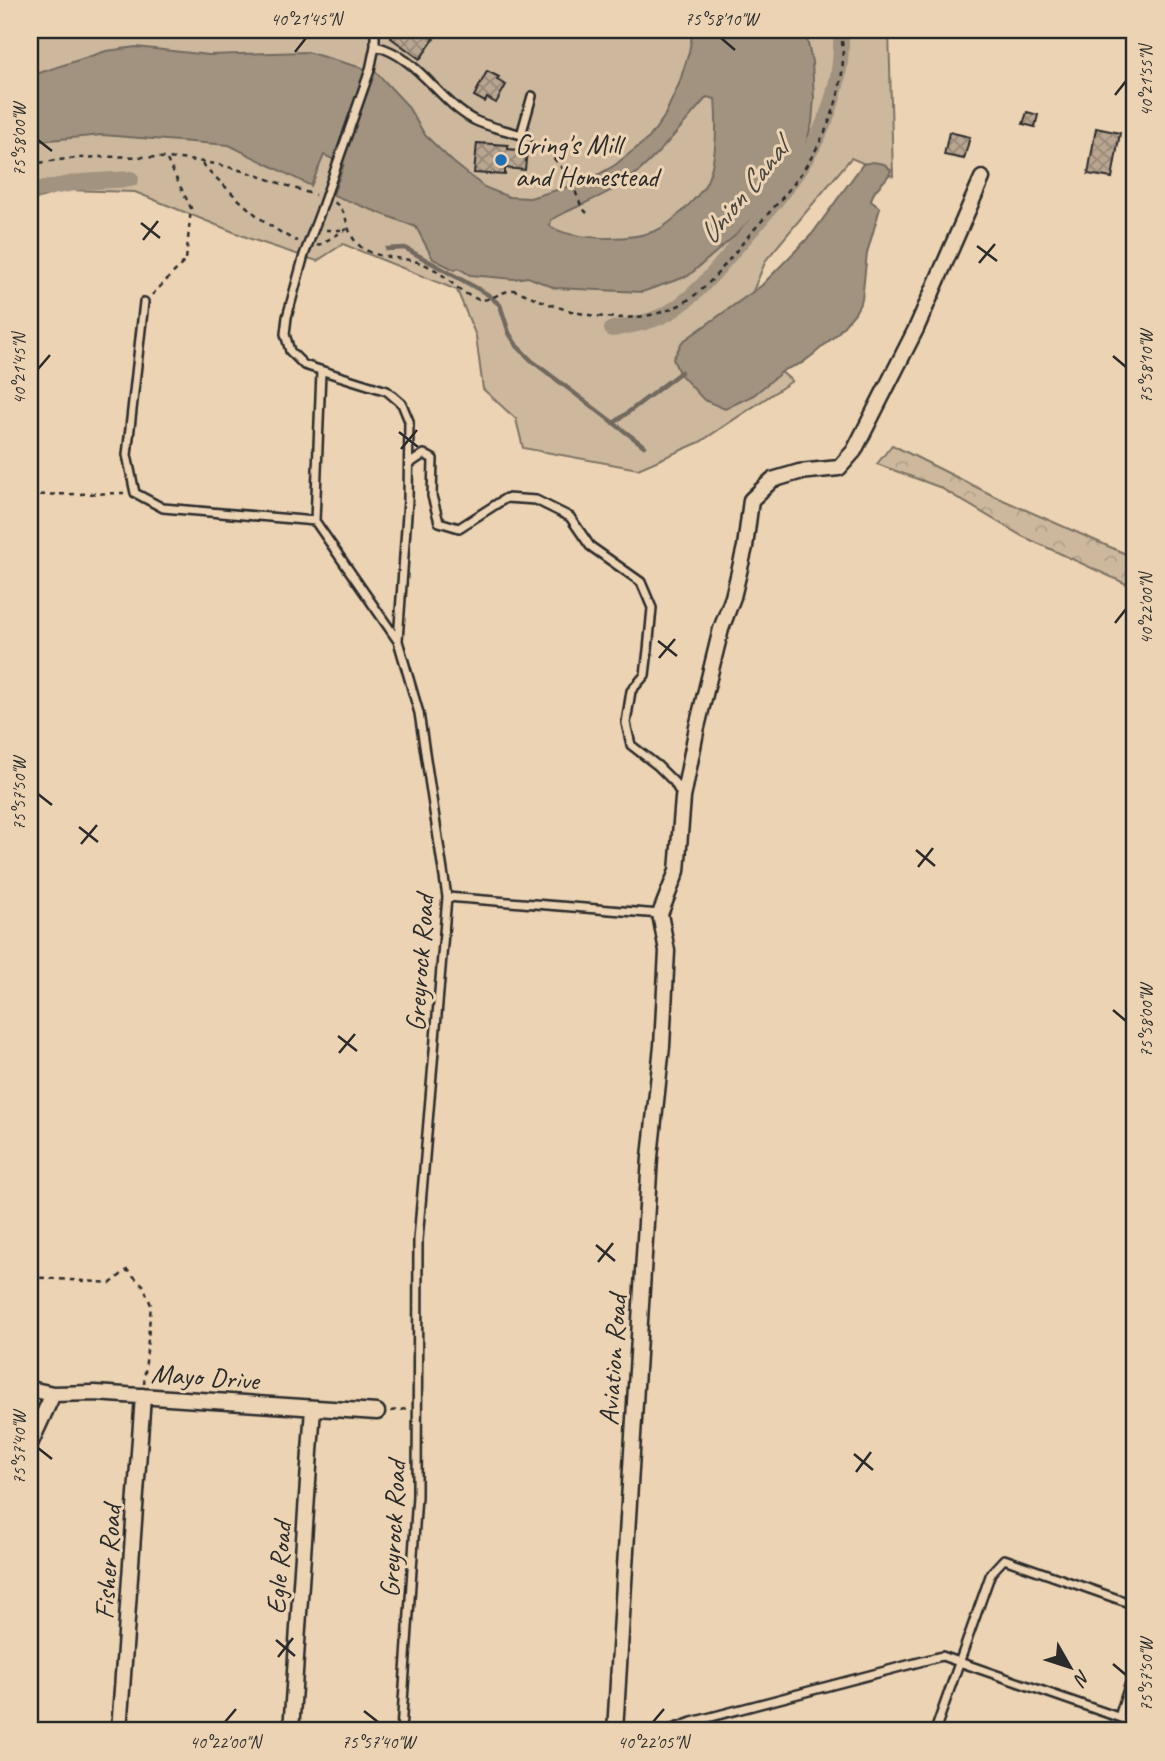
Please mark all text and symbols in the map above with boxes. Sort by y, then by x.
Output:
text: 40°21'45"N [271,8,345,30]
text: 75°58'10"W [684,8,761,30]
text: 40°21'55"N [1135,42,1157,116]
text: 75°58'00"W [8,100,30,177]
water label: Union Canal [690,125,803,252]
place label: Gring's Mill and Homestead [515,127,662,194]
marker: Gring's Mill and Homestead [493,152,509,168]
text: 75°58'10"W [1135,327,1157,404]
text: 40°21'45"N [8,330,30,404]
text: 40°22'00"N [1135,570,1157,644]
text: 75°57'50"W [8,754,30,831]
street label: Greyrock Road [397,889,442,1033]
text: 75°58'00"W [1135,981,1157,1058]
street label: Aviation Road [590,1290,635,1427]
street label: Mayo Drive [150,1355,262,1398]
text: 75°57'40"W [8,1408,30,1485]
street label: Greyrock Road [371,1456,414,1598]
street label: Fisher Road [86,1500,129,1620]
street label: Egle Road [258,1517,299,1615]
north arrow [1036,1632,1106,1702]
text: 75°57'50"W [1135,1635,1157,1712]
text: N [1067,1665,1095,1692]
text: 40°22'00"N [190,1731,264,1753]
text: 75°57'40"W [341,1731,418,1753]
text: 40°22'05"N [618,1731,692,1753]

